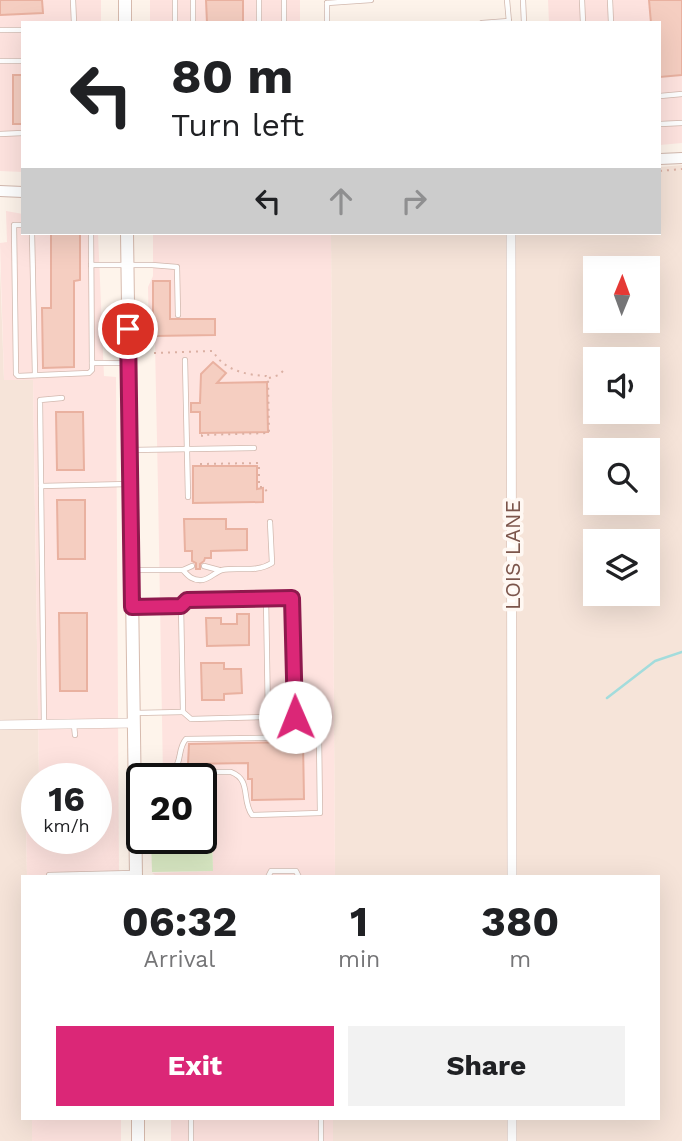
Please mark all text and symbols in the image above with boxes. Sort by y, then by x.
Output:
text: 80 m [171,47,293,105]
icon: left [56,49,147,140]
text: Turn left [171,106,304,144]
icon: left [249,182,287,220]
icon: ahead [322,182,360,220]
icon: right [395,182,433,220]
north arrow [583,256,660,332]
map controls [583,256,660,606]
pin [98,299,158,359]
icon: arrive [109,310,147,348]
button: sound [583,347,660,424]
button: search [583,438,660,515]
street label: LOIS LANE [500,500,525,610]
button: layers [583,529,660,606]
position arrow [258,680,332,754]
speed limit sign: 20 [126,763,217,854]
text: 16 [48,778,85,820]
text: km/h [43,815,90,836]
text: 06:32 [122,897,237,946]
text: 1 [350,897,368,946]
text: 380 [481,897,559,946]
text: Arrival [144,946,215,973]
text: min [338,946,380,973]
text: m [509,946,531,973]
button: Exit [56,1026,334,1106]
button: Share [348,1026,625,1106]

